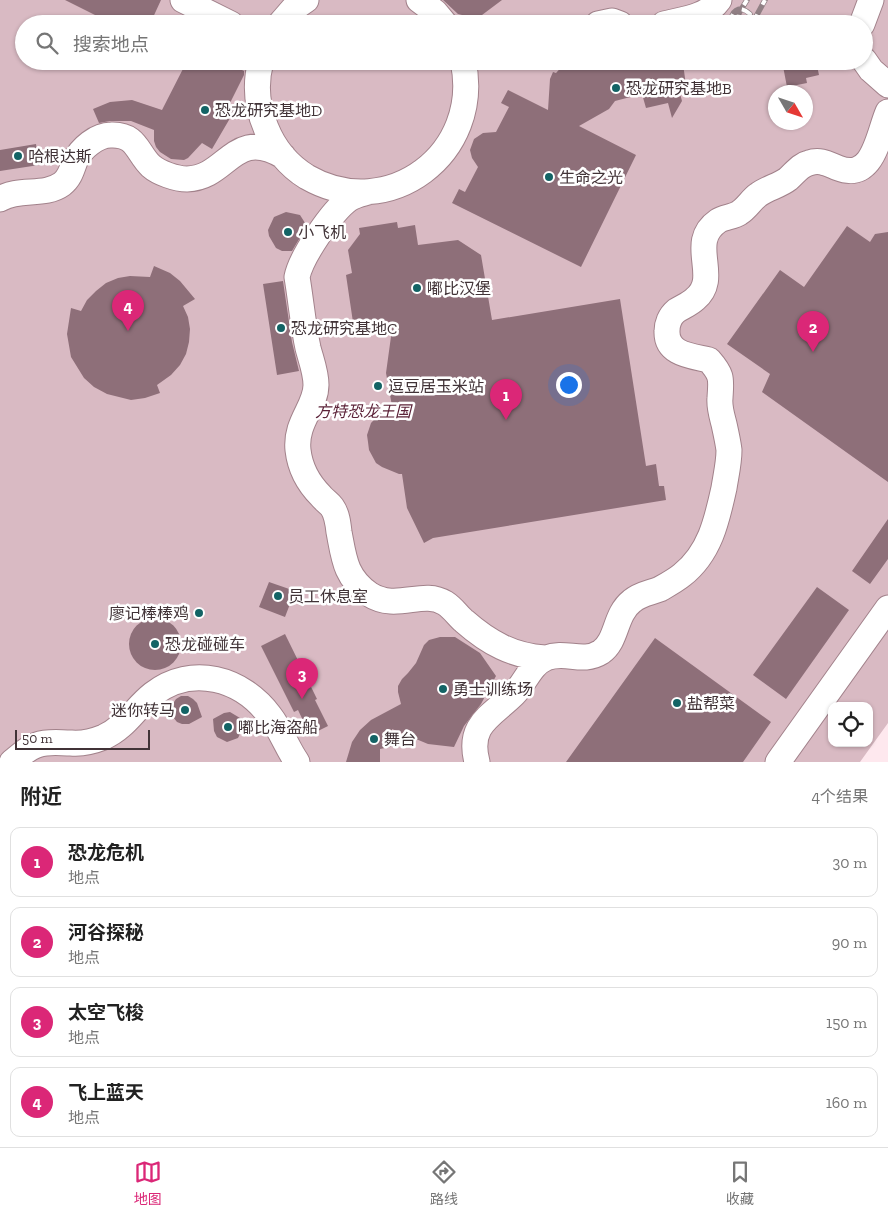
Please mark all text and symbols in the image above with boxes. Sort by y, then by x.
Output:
search box [15,15,873,70]
icon: search [33,29,61,57]
text: 搜索地点 [73,33,149,56]
place label: 恐龙研究基地B [626,79,732,98]
marker: 恐龙研究基地B [610,82,622,94]
north arrow [768,85,813,130]
place label: 恐龙研究基地D [215,101,322,120]
marker: 恐龙研究基地D [199,104,211,116]
place label: 哈根达斯 [28,147,92,166]
marker: 哈根达斯 [12,150,24,162]
place label: 生命之光 [559,168,623,187]
marker: 生命之光 [543,171,555,183]
place label: 小飞机 [298,223,346,242]
marker: 小飞机 [282,226,294,238]
place label: 嘟比汉堡 [427,279,491,298]
marker: 嘟比汉堡 [411,282,423,294]
pin: 4 [112,290,144,331]
pin: 2 [797,311,829,352]
place label: 恐龙研究基地C [291,319,397,338]
marker: 恐龙研究基地C [275,322,287,334]
your location [556,372,582,398]
place label: 逗豆居玉米站 [388,377,484,396]
pin: 1 [490,379,522,420]
marker: 逗豆居玉米站 [372,380,384,392]
park label: 方特恐龙王国 [315,402,413,421]
place label: 员工休息室 [288,587,368,606]
marker: 员工休息室 [272,590,284,602]
place label: 廖记棒棒鸡 [109,604,189,623]
marker: 廖记棒棒鸡 [193,607,205,619]
place label: 恐龙碰碰车 [165,635,245,654]
marker: 恐龙碰碰车 [149,638,161,650]
pin: 3 [286,658,318,699]
place label: 勇士训练场 [453,680,533,699]
marker: 勇士训练场 [437,683,449,695]
place label: 盐帮菜 [687,694,735,713]
marker: 盐帮菜 [671,697,683,709]
place label: 迷你转马 [111,701,175,720]
map controls [828,702,873,747]
button: locate [828,702,873,747]
marker: 迷你转马 [179,704,191,716]
place label: 嘟比海盗船 [238,718,318,737]
marker: 嘟比海盗船 [222,721,234,733]
scale bar [15,727,150,750]
text: 50 m [22,730,53,747]
place label: 舞台 [384,730,416,749]
marker: 舞台 [368,733,380,745]
text: 附近 [20,784,62,809]
text: 4个结果 [811,787,868,806]
text: 恐龙危机 [68,841,144,864]
text: 1 [34,853,40,872]
text: 30 m [833,853,867,872]
text: 地点 [68,868,100,887]
text: 河谷探秘 [68,921,144,944]
text: 2 [33,933,41,952]
text: 90 m [832,933,867,952]
text: 地点 [68,948,100,967]
text: 太空飞梭 [68,1001,144,1024]
text: 3 [33,1013,41,1032]
text: 150 m [826,1013,867,1032]
text: 地点 [68,1028,100,1047]
text: 飞上蓝天 [68,1081,144,1104]
text: 4 [32,1093,42,1112]
text: 160 m [826,1093,867,1112]
text: 地点 [68,1108,100,1127]
tab: 地图 [134,1158,162,1208]
tab: 路线 [430,1158,458,1208]
tab: 收藏 [726,1158,754,1208]

